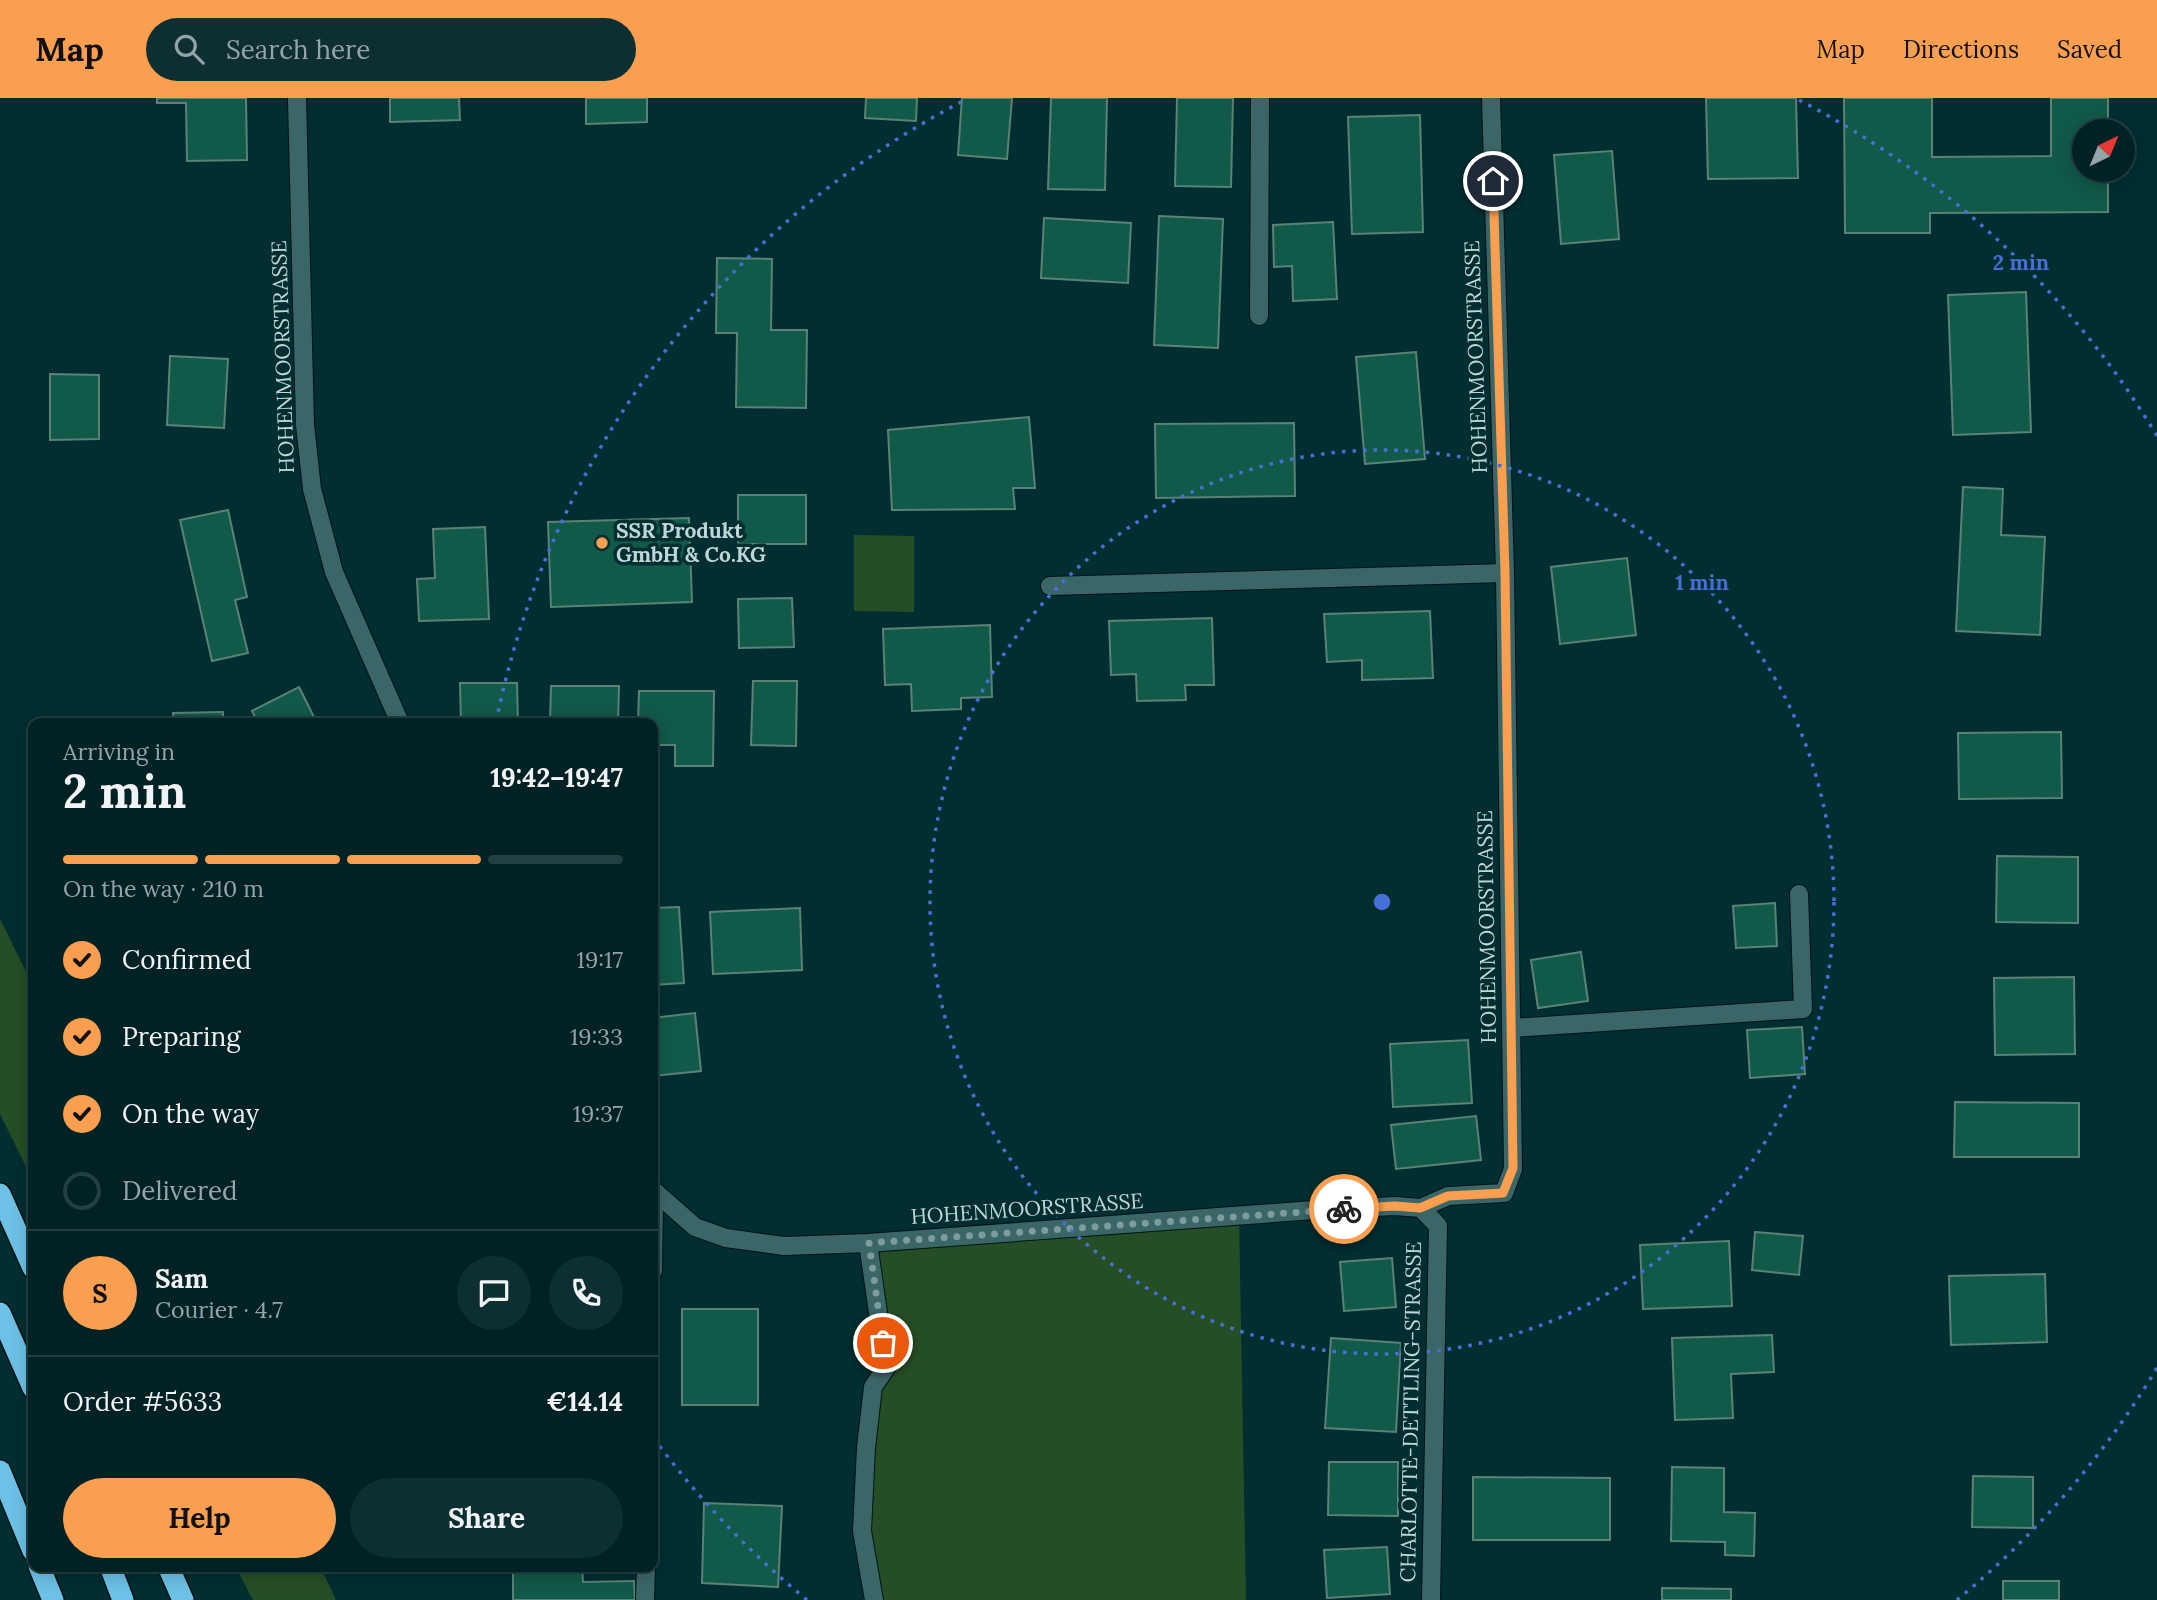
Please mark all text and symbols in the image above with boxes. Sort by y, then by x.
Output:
search box [146,18,636,81]
text: Map [35,28,104,70]
icon: search [170,30,208,68]
text: Search here [226,33,370,66]
text: Map [1816,34,1865,65]
text: Directions [1903,34,2019,65]
text: Saved [2057,34,2122,65]
north arrow [2072,119,2135,182]
map controls [2072,119,2135,182]
pin [1463,151,1523,211]
icon: home [1474,162,1512,200]
street label: HOHENMOORSTRASSE [265,240,300,474]
street label: HOHENMOORSTRASSE [1458,240,1493,474]
text: 2 min [1993,249,2049,276]
place label: SSR Produkt GmbH & Co.KG [616,517,766,568]
marker: SSR Produkt GmbH & Co.KG [594,535,610,551]
text: 1 min [1675,569,1729,596]
text: Arriving in [63,737,175,766]
text: 19:42–19:47 [490,761,623,794]
text: 2 min [63,762,186,821]
street label: HOHENMOORSTRASSE [1471,810,1502,1044]
text: On the way · 210 m [63,874,264,903]
centre of rings [1370,890,1394,914]
icon: check [63,941,101,979]
text: Confirmed [122,943,251,976]
text: 19:17 [577,945,623,974]
icon: check [63,1018,101,1056]
text: Preparing [122,1020,241,1053]
text: 19:33 [570,1022,623,1051]
icon: check [63,1095,101,1133]
text: On the way [122,1097,259,1130]
text: 19:37 [573,1099,623,1128]
text: Delivered [122,1174,238,1207]
courier [1309,1174,1379,1244]
street label: HOHENMOORSTRASSE [910,1187,1144,1230]
icon: bike [1325,1190,1363,1228]
street label: CHARLOTTE-DETTLING-STRASSE [1394,1241,1427,1583]
button: chat [457,1256,531,1330]
button: phone [549,1256,623,1330]
text: Sam [155,1262,208,1295]
text: S [92,1277,108,1310]
text: Courier · 4.7 [155,1295,283,1324]
pin [853,1313,913,1373]
icon: bag [864,1324,902,1362]
text: Order #5633 [63,1385,222,1418]
text: €14.14 [546,1385,623,1418]
button: Help [63,1478,336,1558]
button: Share [350,1478,623,1558]

